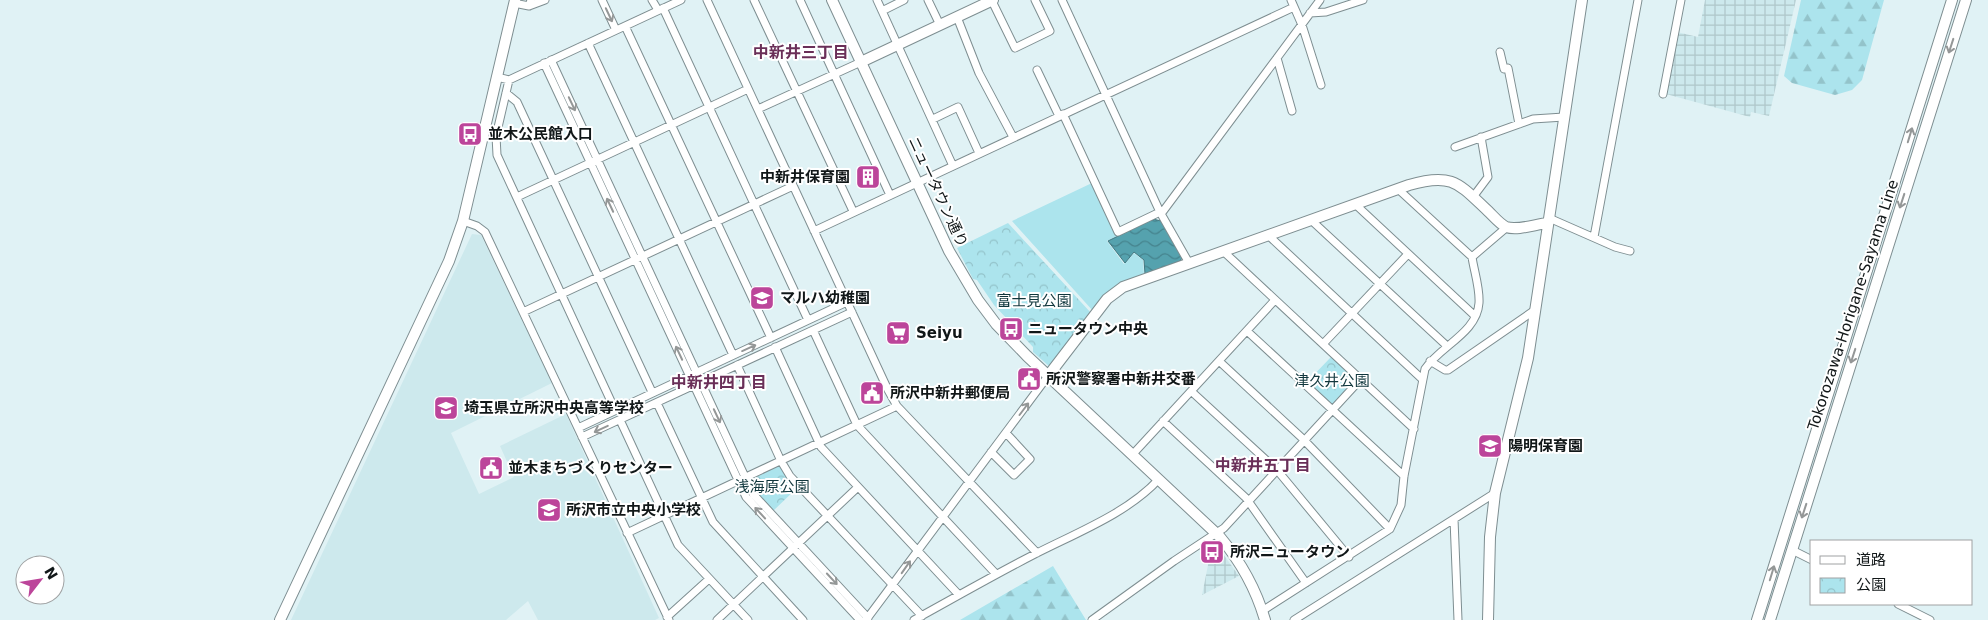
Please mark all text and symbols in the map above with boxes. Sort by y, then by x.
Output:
one-way arrow [604,7,614,22]
one-way arrow [1945,38,1955,54]
district label: 中新井三丁目 [753,43,849,62]
one-way arrow [567,96,577,111]
bus stop icon: 並木公民館入口 [457,121,483,147]
place label: 並木公民館入口 [488,125,593,143]
one-way arrow [1905,127,1915,143]
street label: ニュータウン通り [904,134,972,250]
building icon: 中新井保育園 [855,164,881,190]
place label: 中新井保育園 [760,168,850,186]
street label: Tokorozawa-Horigane-Sayama Line [1804,177,1902,433]
one-way arrow [1897,193,1906,209]
one-way arrow [605,198,615,213]
school or university icon: マルハ幼稚園 [749,285,775,311]
place label: マルハ幼稚園 [780,289,870,307]
park label: 富士見公園 [996,292,1072,310]
bus stop icon: ニュータウン中央 [998,316,1024,342]
supermarket icon: Seiyu [885,320,911,346]
place label: ニュータウン中央 [1028,320,1148,338]
place label: Seiyu [916,324,963,342]
one-way arrow [741,342,756,352]
one-way arrow [674,346,683,361]
one-way arrow [1848,348,1857,364]
public building icon: 所沢警察署中新井交番 [1016,366,1042,392]
place label: 所沢警察署中新井交番 [1046,370,1196,388]
park label: 津久井公園 [1294,372,1370,390]
district label: 中新井四丁目 [671,373,767,392]
public building icon: 所沢中新井郵便局 [859,380,885,406]
place label: 所沢中新井郵便局 [890,384,1010,402]
school or university icon: 埼玉県立所沢中央高等学校 [433,395,459,421]
place label: 埼玉県立所沢中央高等学校 [464,399,644,417]
one-way arrow [1018,403,1029,416]
one-way arrow [712,408,722,423]
one-way arrow [594,424,609,434]
school or university icon: 陽明保育園 [1477,433,1503,459]
place label: 陽明保育園 [1508,437,1583,455]
public building icon: 並木まちづくりセンター [478,455,504,481]
district label: 中新井五丁目 [1215,456,1311,475]
place label: 並木まちづくりセンター [508,459,673,477]
park label: 浅海原公園 [734,478,810,496]
school or university icon: 所沢市立中央小学校 [536,497,562,523]
place label: 所沢市立中央小学校 [566,501,701,519]
one-way arrow [1799,503,1808,519]
one-way arrow [754,506,766,519]
bus stop icon: 所沢ニュータウン [1199,539,1225,565]
legend [1810,540,1973,605]
place label: 所沢ニュータウン [1230,543,1350,561]
text: 道路 [1856,551,1886,569]
north arrow [15,555,65,605]
one-way arrow [900,561,911,574]
text: N [41,564,61,582]
one-way arrow [1767,566,1777,582]
one-way arrow [826,573,838,586]
text: 公園 [1856,576,1886,594]

